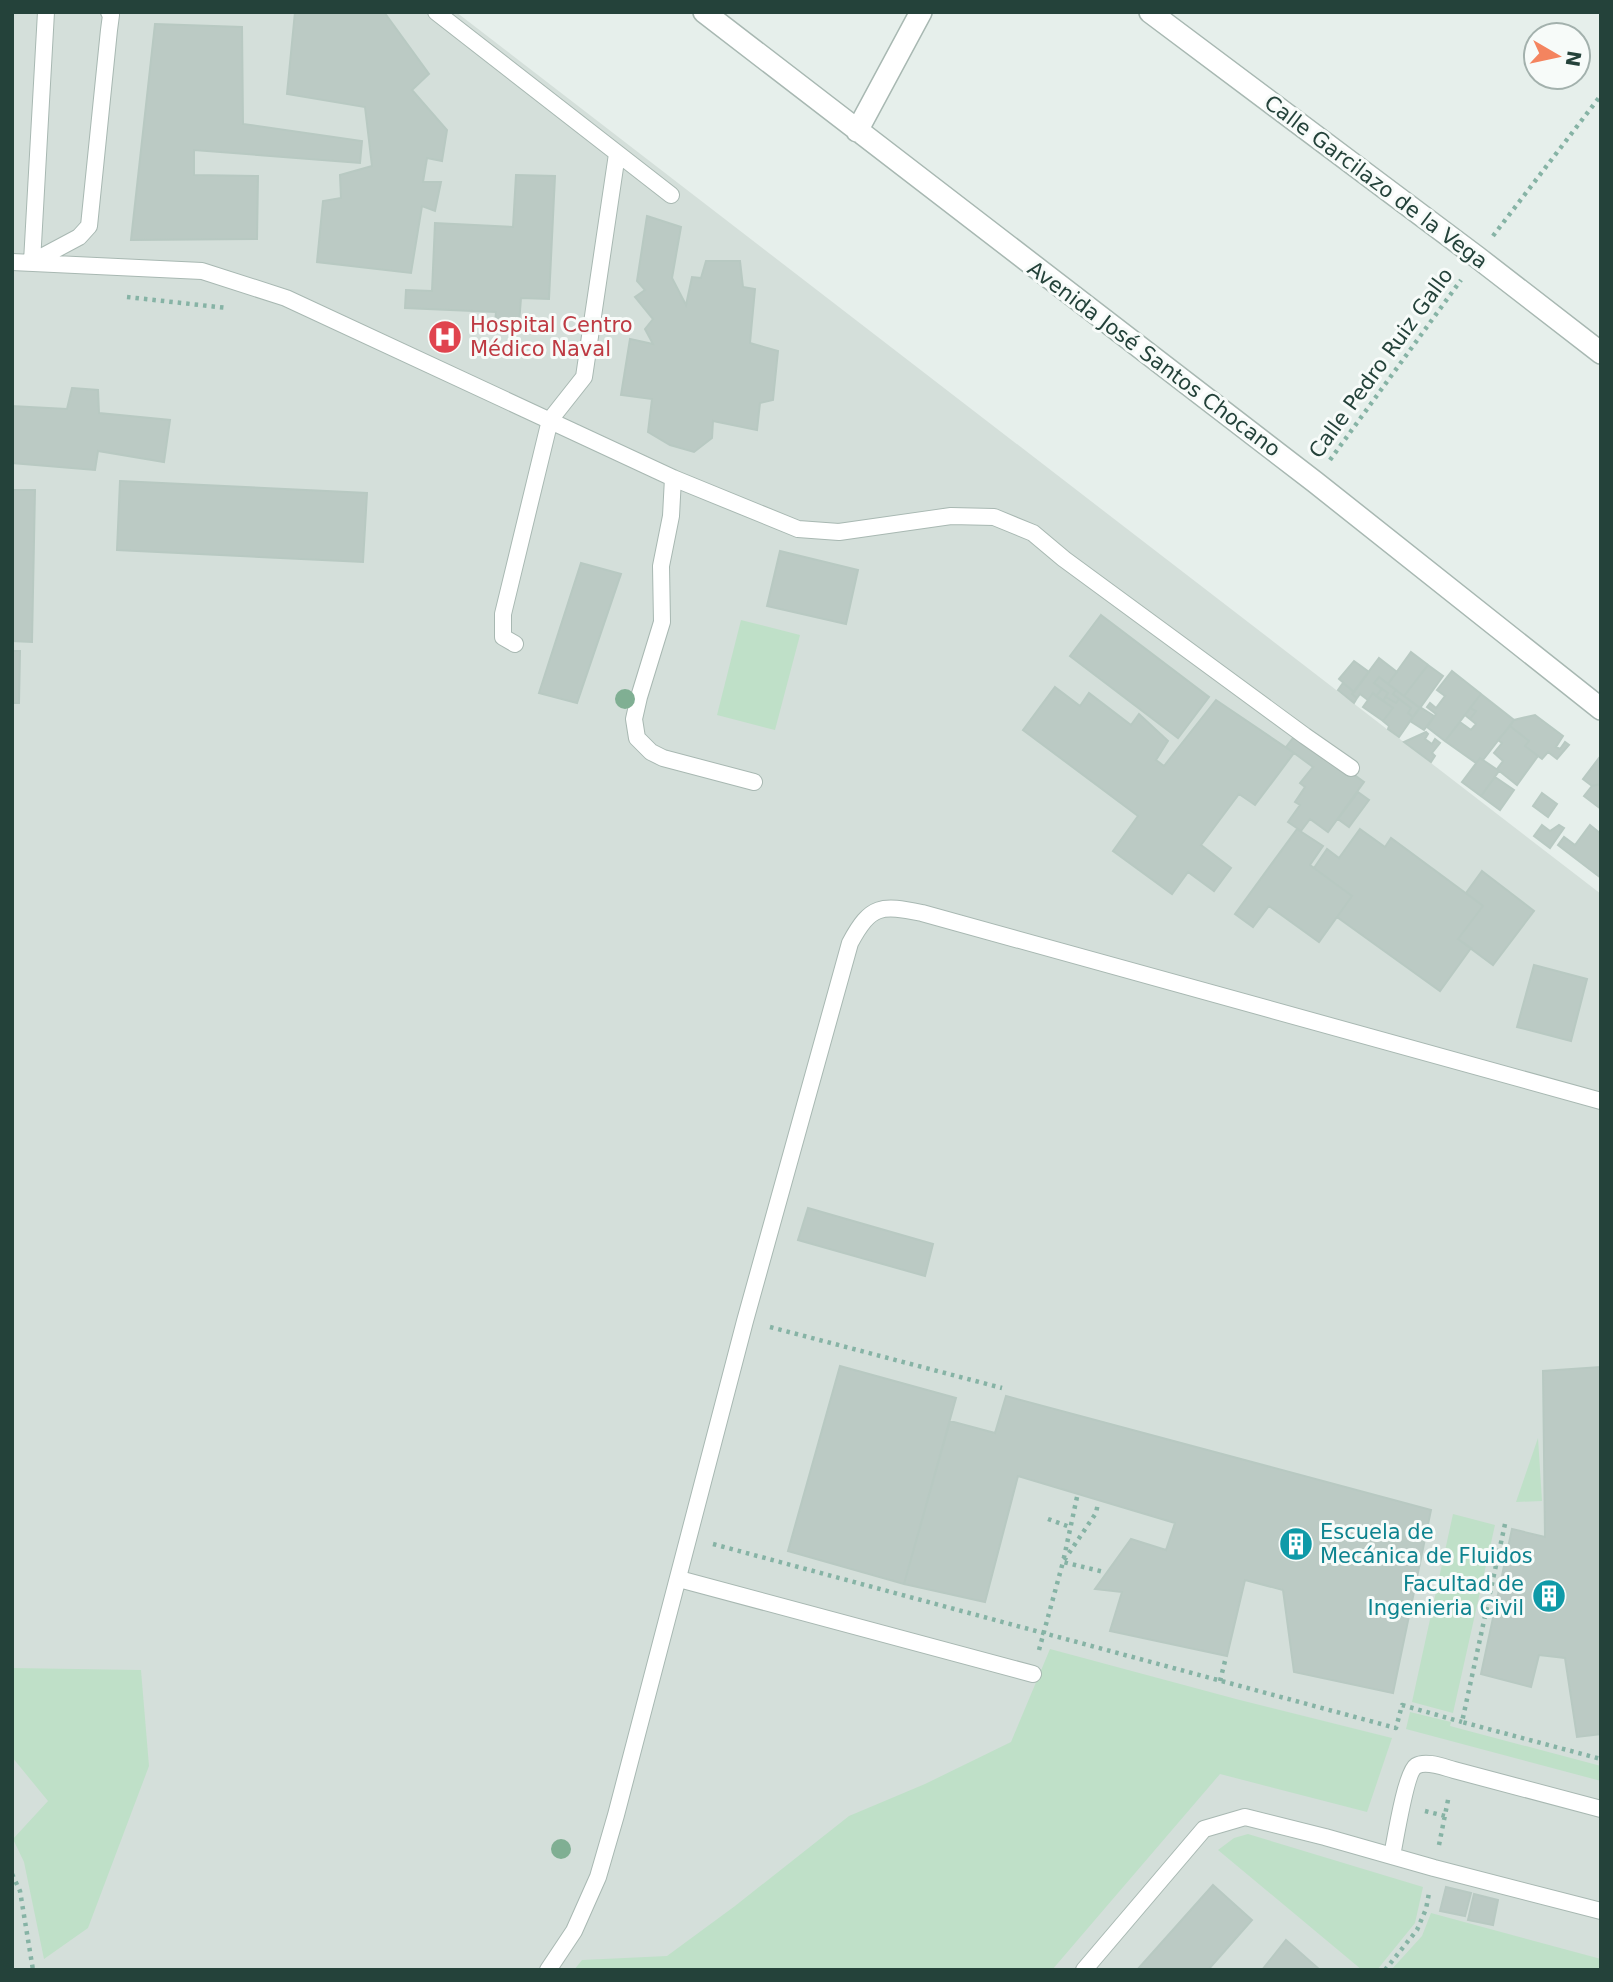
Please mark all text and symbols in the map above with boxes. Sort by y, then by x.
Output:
north arrow [1522,21,1592,91]
text: N [1562,49,1586,68]
street label: Calle Garcilazo de la Vega [1260,90,1492,274]
street label: Avenida José Santos Chocano [1023,256,1285,462]
street label: Calle Pedro Ruiz Gallo [1304,263,1458,463]
place label: Hospital Centro Médico Naval [470,313,633,361]
hospital icon: Hospital Centro Médico Naval [426,318,464,356]
place label: Escuela de Mecánica de Fluidos [1320,1520,1533,1568]
building icon: Escuela de Mecánica de Fluidos [1277,1525,1315,1563]
place label: Facultad de Ingenieria Civil [1368,1572,1524,1620]
building icon: Facultad de Ingenieria Civil [1530,1577,1568,1615]

